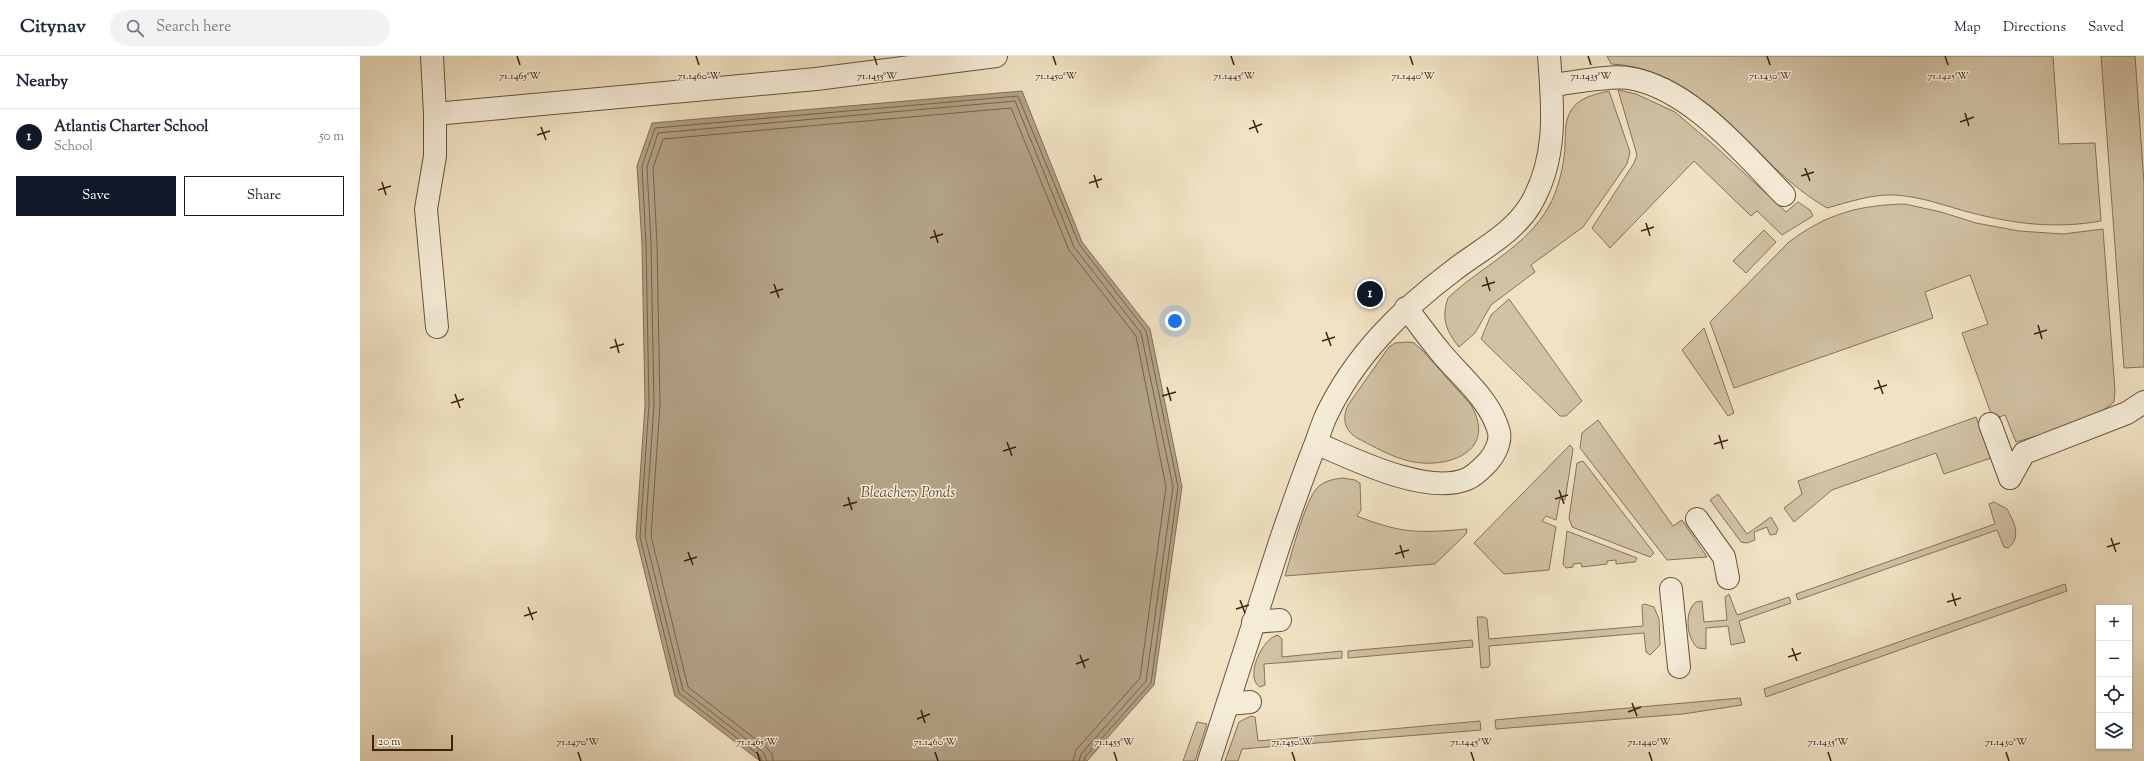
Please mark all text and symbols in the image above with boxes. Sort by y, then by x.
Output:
search box [110,10,390,46]
text: Citynav [20,14,86,41]
icon: search [124,17,146,39]
text: Search here [156,17,231,38]
text: Map [1954,18,1981,38]
text: Directions [2003,18,2066,38]
text: Saved [2088,18,2124,38]
text: 71.1465°W [499,69,541,84]
text: 71.1460°W [677,69,721,84]
text: 71.1455°W [857,69,897,84]
text: 71.1450°W [1035,69,1077,84]
text: 71.1445°W [1213,69,1255,84]
text: 71.1440°W [1391,69,1435,84]
text: 71.1435°W [1571,69,1611,84]
text: 71.1430°W [1749,69,1791,84]
text: 71.1425°W [1927,69,1969,84]
text: Nearby [16,70,68,94]
text: Atlantis Charter School [54,117,208,138]
text: 1 [27,128,31,146]
text: 50 m [319,128,344,146]
text: School [54,138,93,156]
button: Save [16,176,176,216]
button: Share [184,176,344,216]
pin: 1 [1357,279,1383,309]
your location [1165,311,1185,331]
water label: Bleachery Ponds [861,483,955,504]
map controls [2096,605,2132,749]
button: + [2096,605,2132,641]
button: − [2096,641,2132,677]
button: locate [2096,677,2132,713]
button: layers [2096,713,2132,749]
scale bar [372,733,453,752]
text: 20 m [378,734,400,750]
text: 71.1470°W [557,735,599,750]
text: 71.1465°W [736,735,778,750]
text: 71.1460°W [913,735,957,750]
text: 71.1455°W [1094,735,1134,750]
text: 71.1450°W [1271,735,1313,750]
text: 71.1445°W [1450,735,1492,750]
text: 71.1440°W [1627,735,1671,750]
text: 71.1435°W [1808,735,1848,750]
text: 71.1430°W [1985,735,2027,750]

